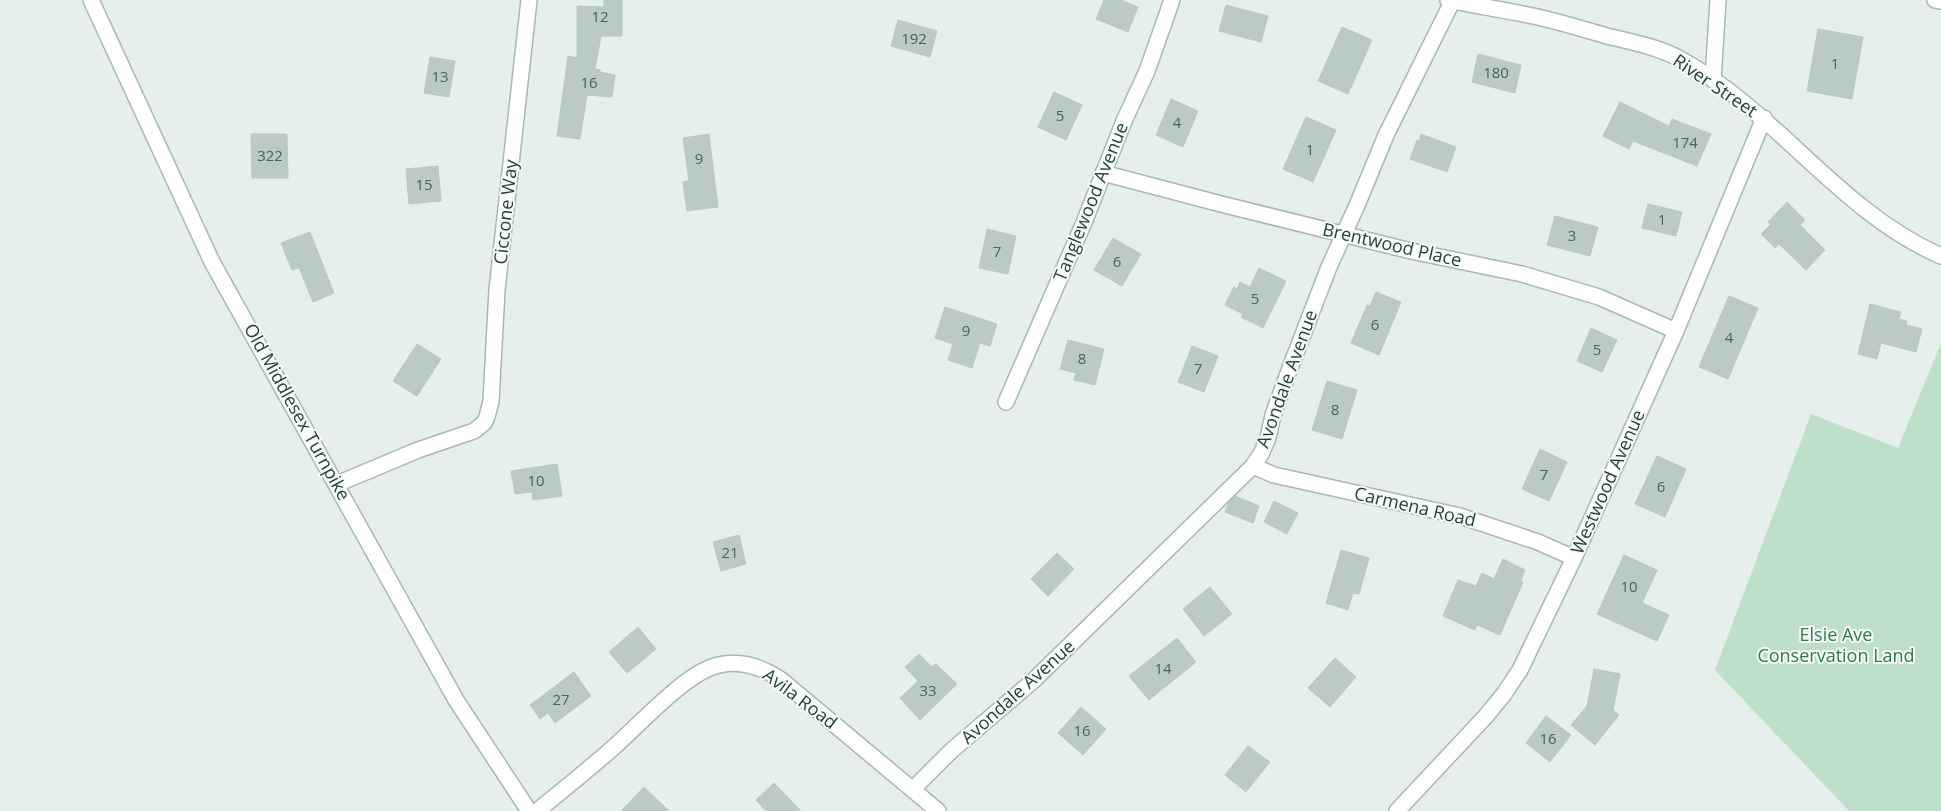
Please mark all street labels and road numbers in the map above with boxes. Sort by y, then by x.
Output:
street label: River Street [1669,48,1763,122]
street label: Tanglewood Avenue [1047,119,1133,285]
street label: Ciccone Way [488,157,523,266]
street label: Brentwood Place [1320,216,1464,272]
street label: Avondale Avenue [1250,306,1322,451]
street label: Old Middlesex Turnpike [239,319,357,504]
street label: Westwood Avenue [1564,406,1650,558]
street label: Carmena Road [1352,480,1478,532]
street label: Avondale Avenue [955,634,1079,749]
street label: Avila Road [759,662,843,734]

